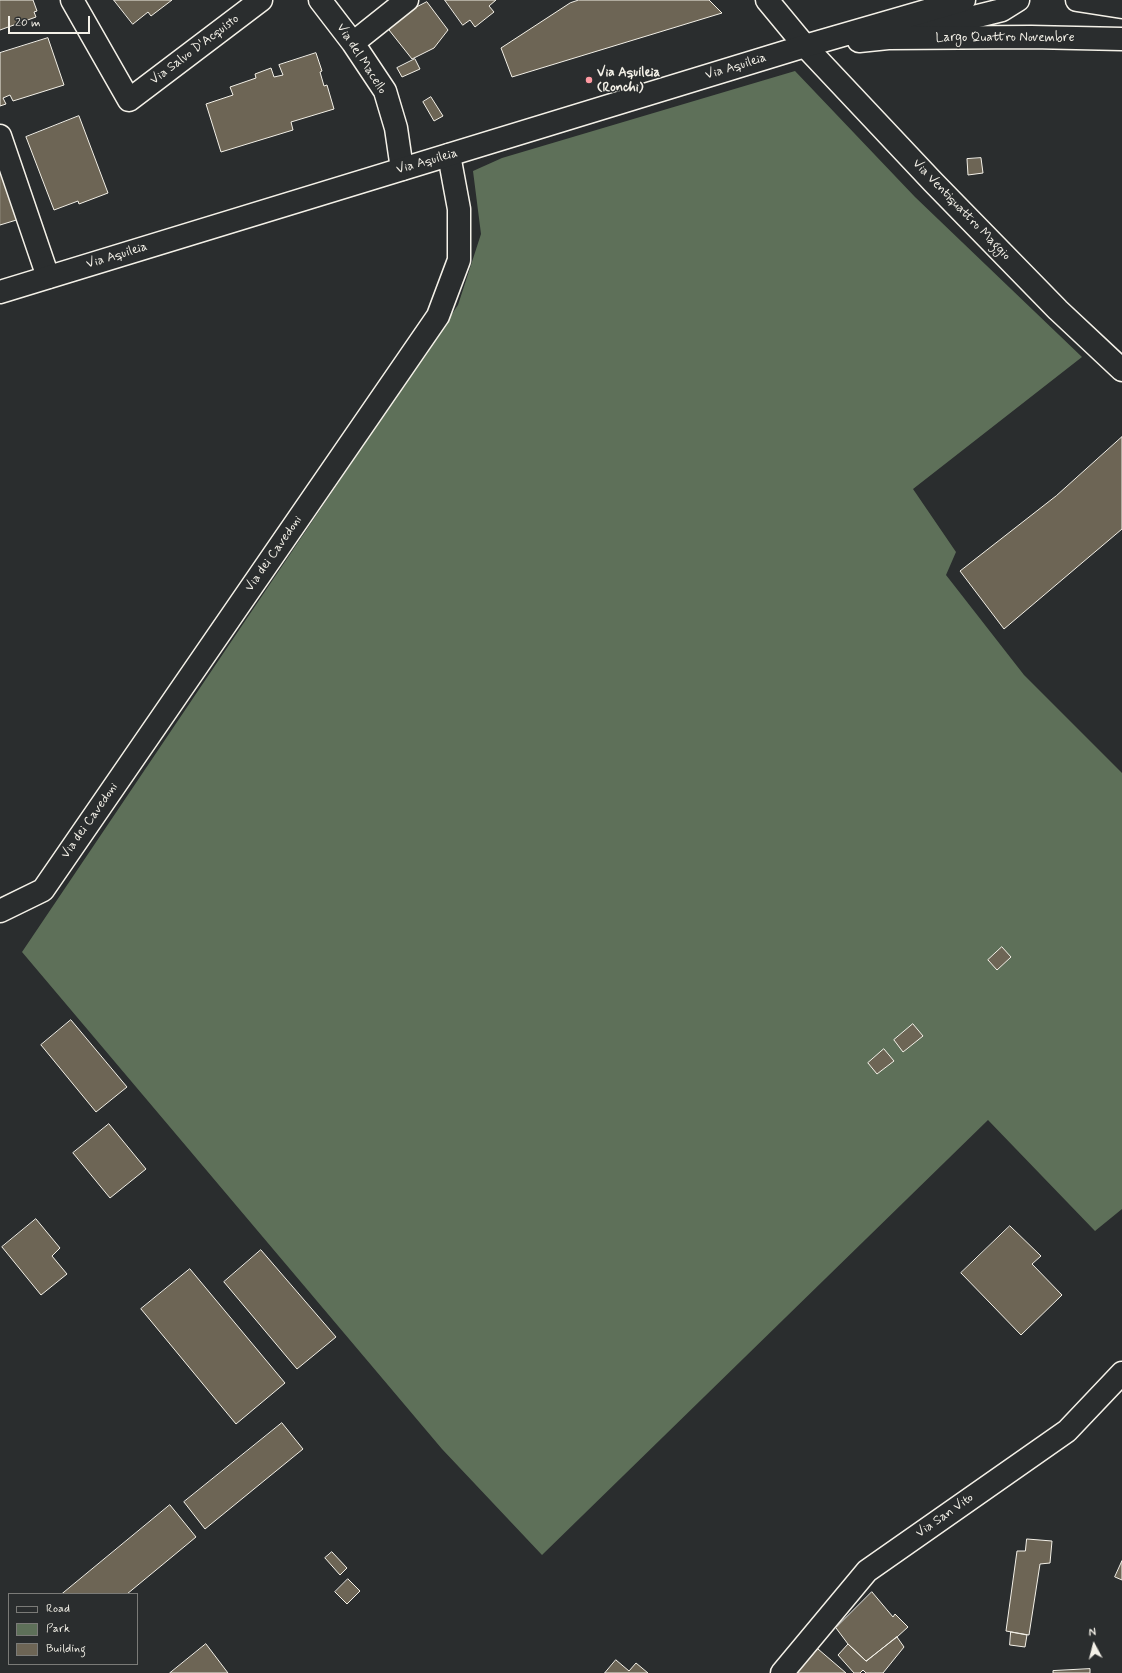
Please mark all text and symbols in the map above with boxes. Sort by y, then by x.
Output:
scale bar [10,8,92,34]
street label: Via Salvo D'Acquisto [147,12,243,88]
text: 20 m [15,15,41,31]
street label: Via del Macello [332,21,390,97]
street label: Largo Quattro Novembre [935,30,1075,46]
street label: Via Aquileia [704,50,768,84]
place label: Via Aquileia (Ronchi) [597,65,660,96]
marker: Via Aquileia (Ronchi) [584,75,594,85]
street label: Via Aquileia [394,146,460,178]
street label: Via Ventiquattro Maggio [909,156,1013,264]
street label: Via Aquileia [85,239,149,273]
street label: Via dei Cavedoni [242,513,306,595]
street label: Via dei Cavedoni [58,780,122,862]
street label: Via San Vito [913,1490,977,1542]
legend [8,1593,138,1665]
text: Road [46,1601,70,1617]
text: Park [46,1621,70,1637]
north arrow [1074,1625,1114,1665]
text: N [1088,1626,1097,1640]
text: Building [46,1641,86,1657]

